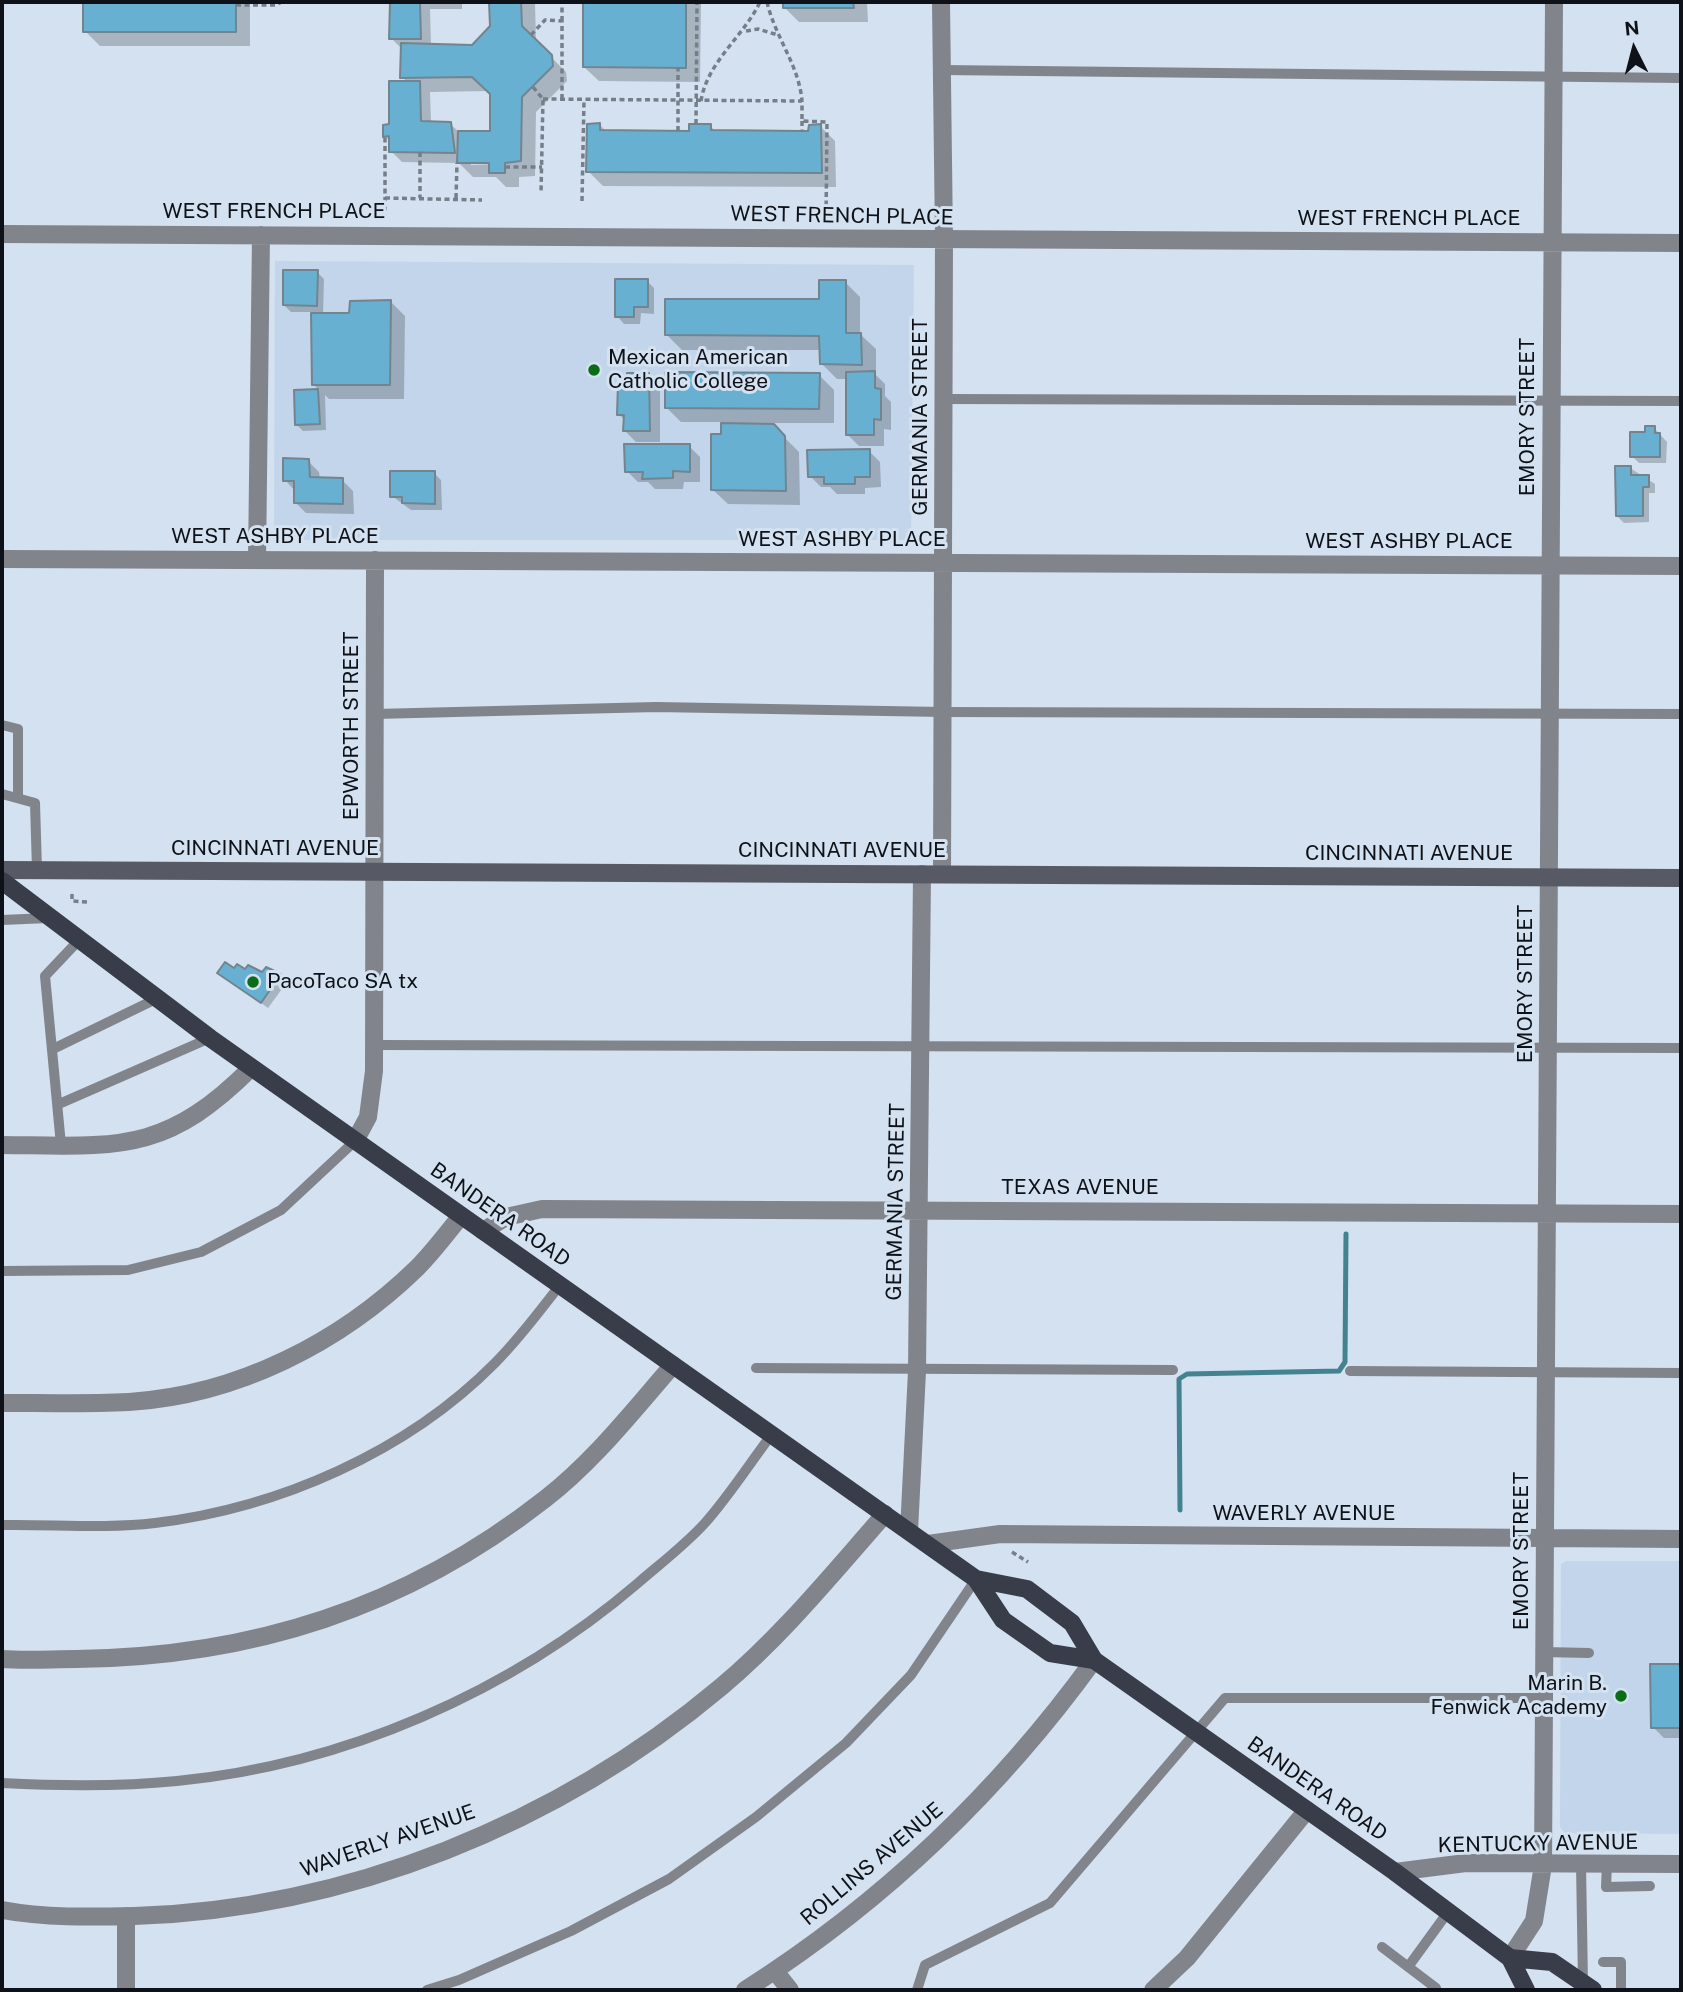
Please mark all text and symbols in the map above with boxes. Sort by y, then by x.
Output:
north arrow [1599,14,1669,84]
text: N [1623,16,1640,40]
street label: WEST FRENCH PLACE [162,199,386,225]
street label: WEST FRENCH PLACE [730,201,954,231]
street label: WEST FRENCH PLACE [1297,206,1521,232]
street label: GERMANIA STREET [908,318,934,516]
street label: EMORY STREET [1515,338,1541,496]
place label: Mexican American Catholic College [608,345,788,395]
marker: Mexican American Catholic College [586,362,602,378]
street label: WEST ASHBY PLACE [171,524,379,550]
street label: WEST ASHBY PLACE [738,527,946,553]
street label: WEST ASHBY PLACE [1305,529,1513,555]
street label: EPWORTH STREET [339,632,365,820]
street label: CINCINNATI AVENUE [171,836,379,862]
street label: CINCINNATI AVENUE [738,838,946,864]
street label: CINCINNATI AVENUE [1305,841,1513,867]
street label: EMORY STREET [1513,905,1539,1063]
place label: PacoTaco SA tx [267,969,418,995]
marker: PacoTaco SA tx [245,974,261,990]
street label: GERMANIA STREET [882,1103,910,1301]
street label: BANDERA ROAD [425,1157,575,1273]
street label: TEXAS AVENUE [1001,1175,1159,1201]
street label: EMORY STREET [1509,1472,1535,1630]
street label: WAVERLY AVENUE [1213,1501,1395,1527]
place label: Marin B. Fenwick Academy [1430,1671,1607,1721]
marker: Marin B. Fenwick Academy [1613,1688,1629,1704]
street label: BANDERA ROAD [1242,1731,1392,1847]
street label: ROLLINS AVENUE [796,1797,948,1931]
street label: WAVERLY AVENUE [297,1799,479,1883]
street label: KENTUCKY AVENUE [1438,1830,1638,1858]

